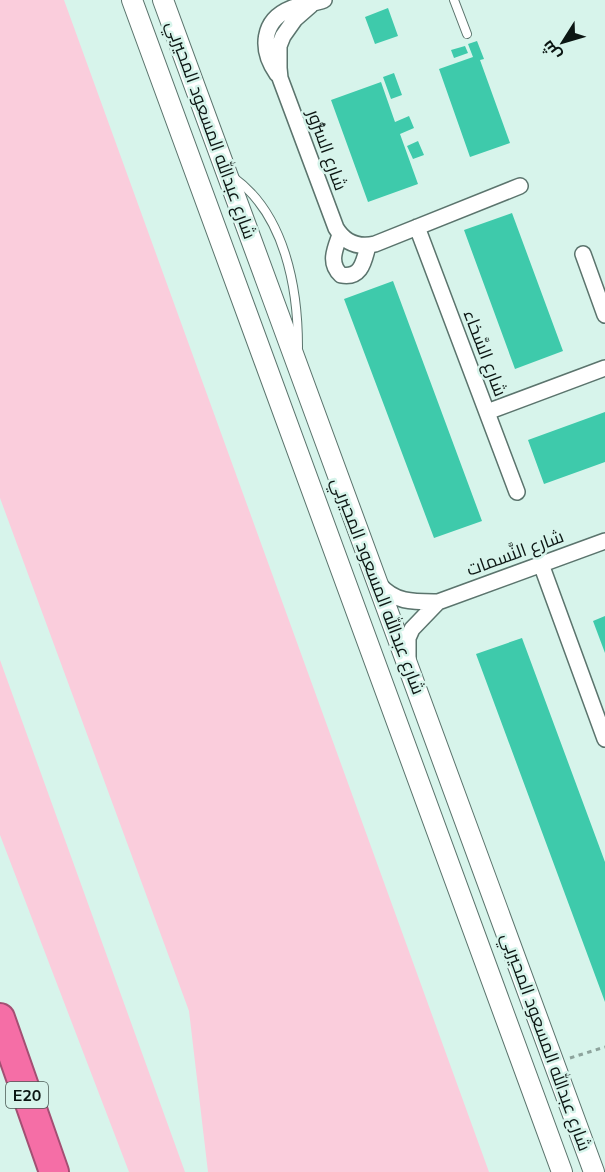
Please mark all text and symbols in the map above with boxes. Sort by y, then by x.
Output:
north arrow [533,12,593,72]
street label: شارع عبدالله المسعود المحيربي [158,18,262,243]
text: ش [537,37,565,65]
street label: شارع السُّرُور [301,105,353,194]
street label: شارع السَّخاء [458,306,512,400]
street label: شارع عبدالله المسعود المحيربي [324,474,431,699]
street label: شارع النَّسمات [463,524,567,582]
street label: شارع عبدالله المسعود المحيربي [493,930,597,1155]
road number: E20 [6,1082,48,1108]

